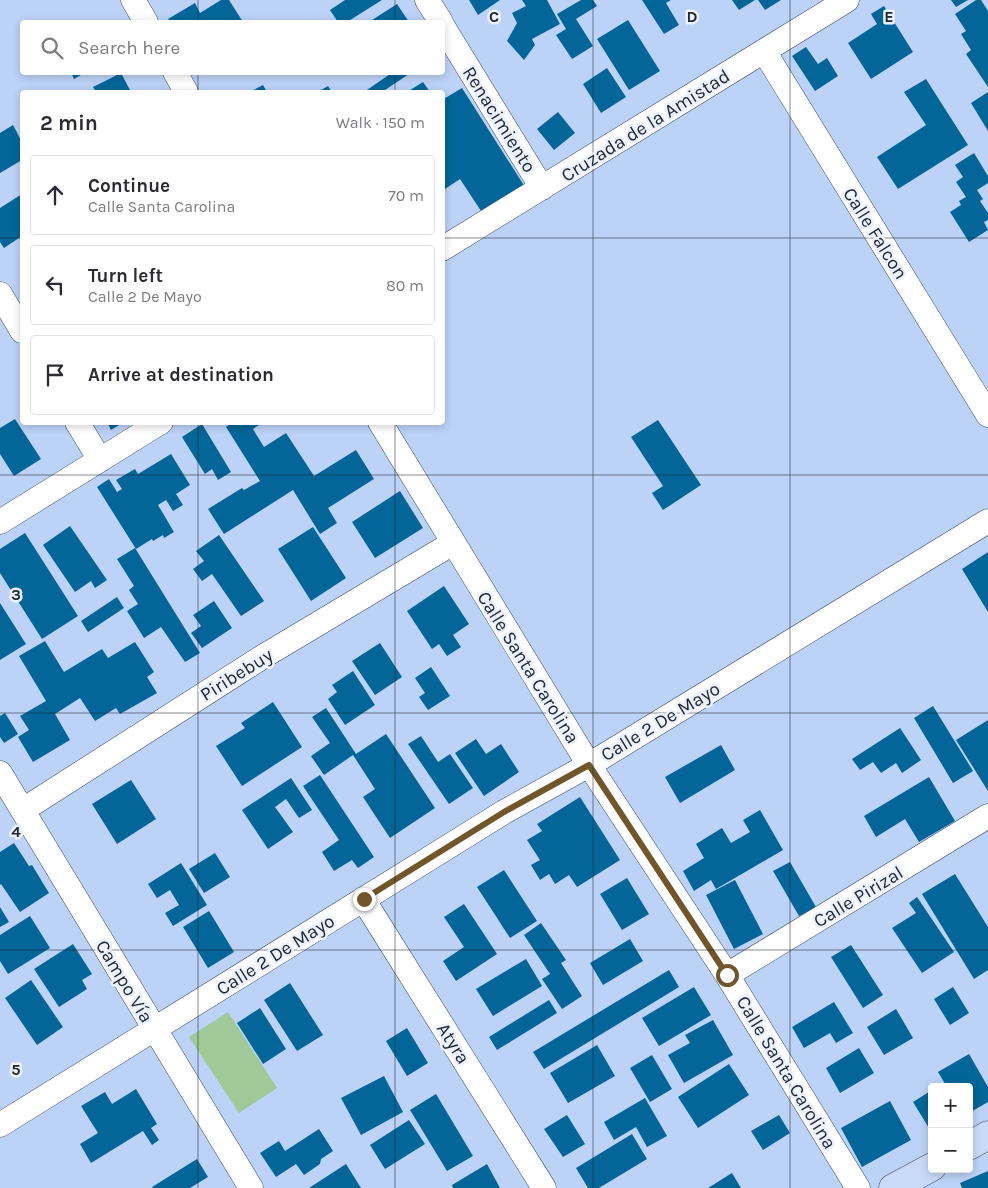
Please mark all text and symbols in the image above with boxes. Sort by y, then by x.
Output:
text: C [489,7,499,26]
text: D [687,7,698,26]
text: E [884,7,894,26]
search box [20,20,445,75]
icon: search [38,34,66,62]
text: Search here [78,37,180,59]
street label: Renacimiento [458,62,541,177]
street label: Cruzada de la Amistad [557,65,734,187]
text: 2 min [40,111,98,135]
text: Walk · 150 m [336,113,425,132]
text: Continue [88,175,170,197]
icon: ahead [41,181,69,209]
street label: Calle Falcon [838,184,912,283]
text: 70 m [388,186,424,205]
text: Calle Santa Carolina [88,197,235,216]
text: Turn left [88,265,163,287]
icon: left [41,271,69,299]
text: 80 m [386,276,424,295]
text: Calle 2 De Mayo [88,287,202,306]
icon: arrive [41,361,69,389]
text: Arrive at destination [88,364,274,386]
text: 3 [11,585,21,604]
street label: Calle Santa Carolina [473,588,584,747]
street label: Piribebuy [196,644,277,706]
street label: Calle 2 De Mayo [597,678,724,766]
text: 4 [11,822,21,841]
street label: Calle Pirizal [810,862,907,932]
route end [353,888,376,911]
street label: Calle 2 De Mayo [212,910,339,1000]
street label: Campo Vía [91,936,157,1027]
route start [716,964,739,987]
street label: Calle Santa Carolina [732,992,841,1153]
street label: Atyra [432,1019,474,1068]
text: 5 [11,1060,21,1079]
map controls [928,1083,973,1173]
button: + [928,1083,973,1128]
button: − [928,1128,973,1173]

